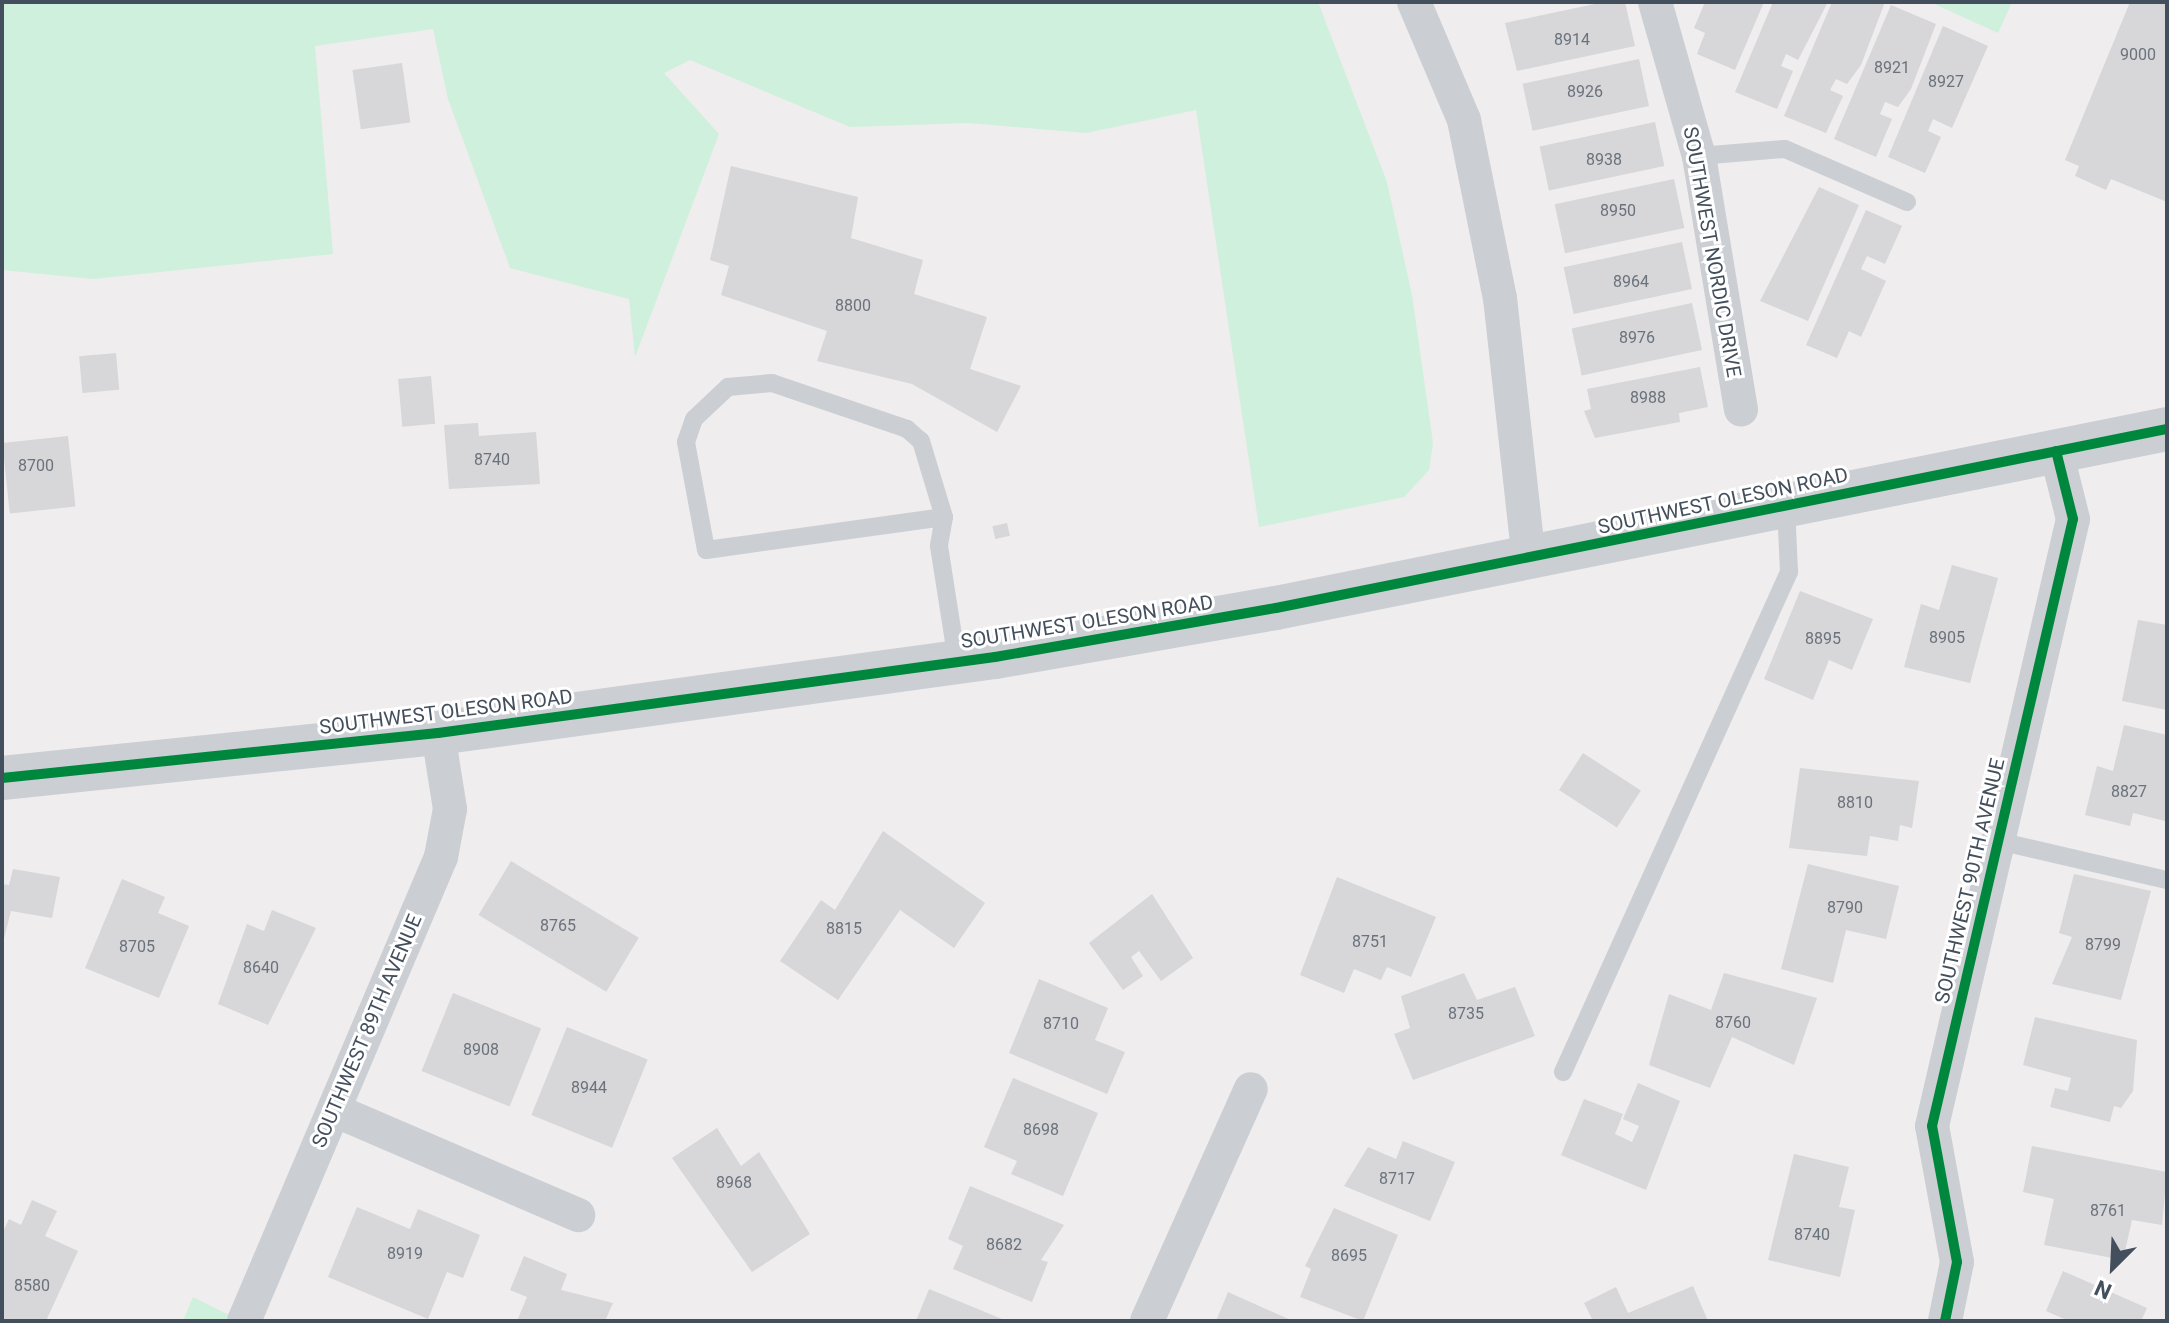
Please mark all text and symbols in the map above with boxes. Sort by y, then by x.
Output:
house number: 8914 [1554,30,1590,50]
house number: 9000 [2120,45,2156,65]
house number: 8921 [1874,58,1910,78]
house number: 8927 [1928,72,1964,92]
house number: 8926 [1567,82,1603,102]
street label: SOUTHWEST NORDIC DRIVE [1678,125,1746,379]
house number: 8938 [1586,150,1622,170]
house number: 8950 [1600,201,1636,221]
house number: 8964 [1613,272,1649,292]
house number: 8800 [835,296,871,316]
house number: 8976 [1619,328,1655,348]
house number: 8988 [1630,388,1666,408]
house number: 8740 [474,450,510,470]
house number: 8700 [18,456,54,476]
street label: SOUTHWEST OLESON ROAD [1596,463,1850,539]
street label: SOUTHWEST OLESON ROAD [959,590,1215,654]
house number: 8905 [1929,628,1965,648]
house number: 8895 [1805,629,1841,649]
street label: SOUTHWEST OLESON ROAD [318,685,574,739]
street label: SOUTHWEST 90TH AVENUE [1930,756,2010,1006]
house number: 8827 [2111,782,2147,802]
house number: 8810 [1837,793,1873,813]
house number: 8790 [1827,898,1863,918]
street label: SOUTHWEST 89TH AVENUE [307,911,427,1151]
house number: 8765 [540,916,576,936]
house number: 8815 [826,919,862,939]
house number: 8751 [1352,932,1388,952]
house number: 8799 [2085,935,2121,955]
house number: 8705 [119,937,155,957]
house number: 8640 [243,958,279,978]
house number: 8735 [1448,1004,1484,1024]
house number: 8760 [1715,1013,1751,1033]
house number: 8710 [1043,1014,1079,1034]
house number: 8908 [463,1040,499,1060]
house number: 8944 [571,1078,607,1098]
house number: 8698 [1023,1120,1059,1140]
house number: 8717 [1379,1169,1415,1189]
house number: 8968 [716,1173,752,1193]
house number: 8761 [2090,1201,2126,1221]
house number: 8740 [1794,1225,1830,1245]
north arrow [2073,1227,2153,1307]
house number: 8682 [986,1235,1022,1255]
house number: 8919 [387,1244,423,1264]
house number: 8695 [1331,1246,1367,1266]
text: N [2091,1275,2115,1304]
house number: 8580 [14,1276,50,1296]

